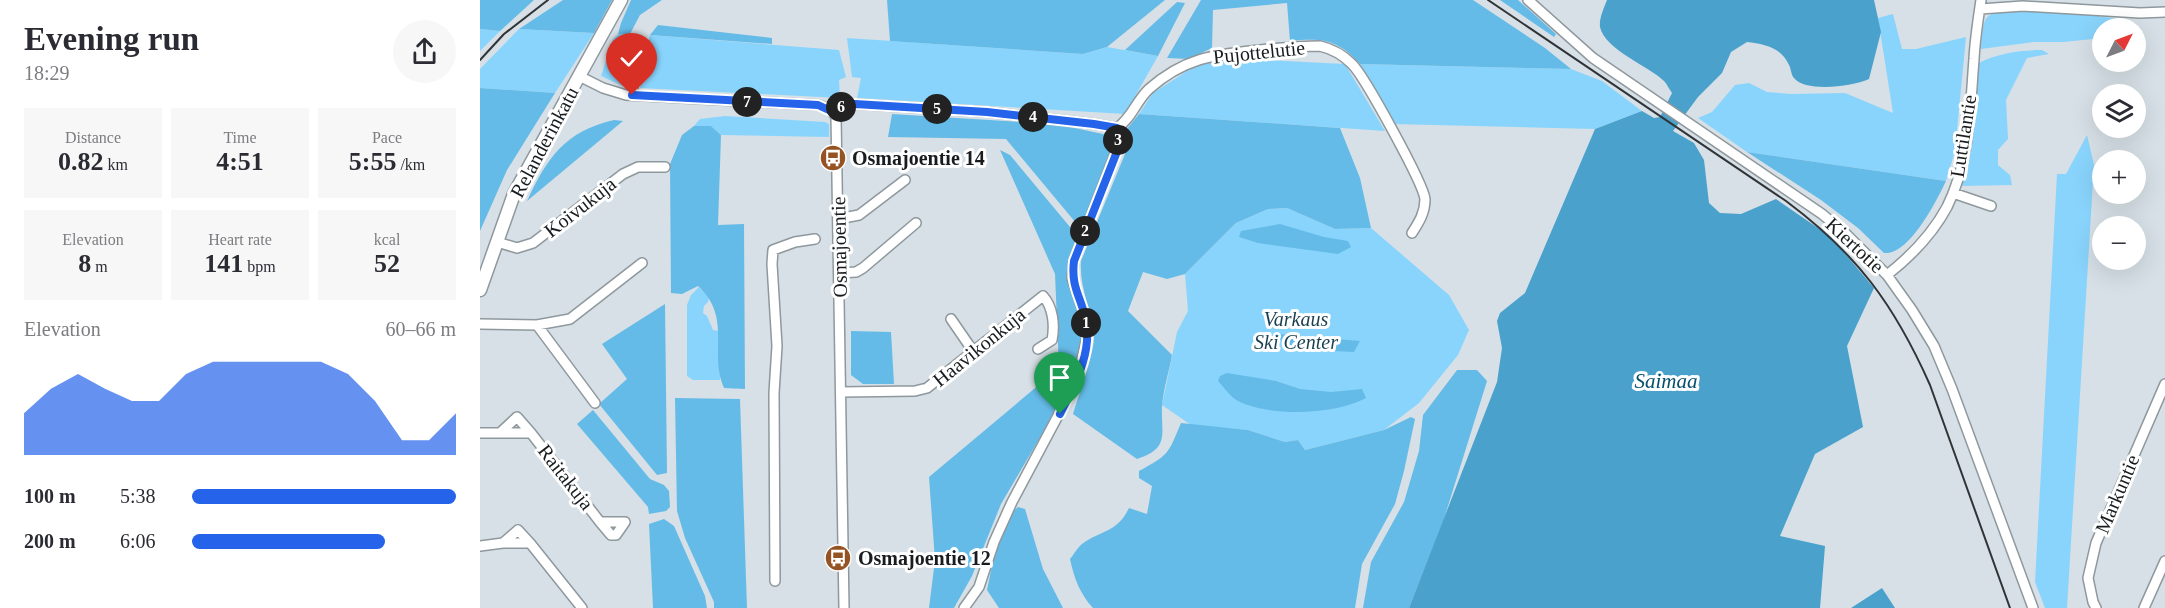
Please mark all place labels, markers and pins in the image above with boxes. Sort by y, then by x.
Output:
pin [606,33,657,95]
pin: 7 [732,87,762,117]
pin: 6 [826,92,856,122]
pin: 5 [922,94,952,124]
pin: 4 [1018,102,1048,132]
pin: 3 [1103,125,1133,155]
bus stop icon: Osmajoentie 14 [818,143,848,173]
place label: Osmajoentie 14 [852,147,985,170]
pin: 2 [1070,216,1100,246]
pin: 1 [1071,308,1101,338]
pin [1034,352,1085,414]
bus stop icon: Osmajoentie 12 [823,543,853,573]
place label: Osmajoentie 12 [858,547,991,570]

